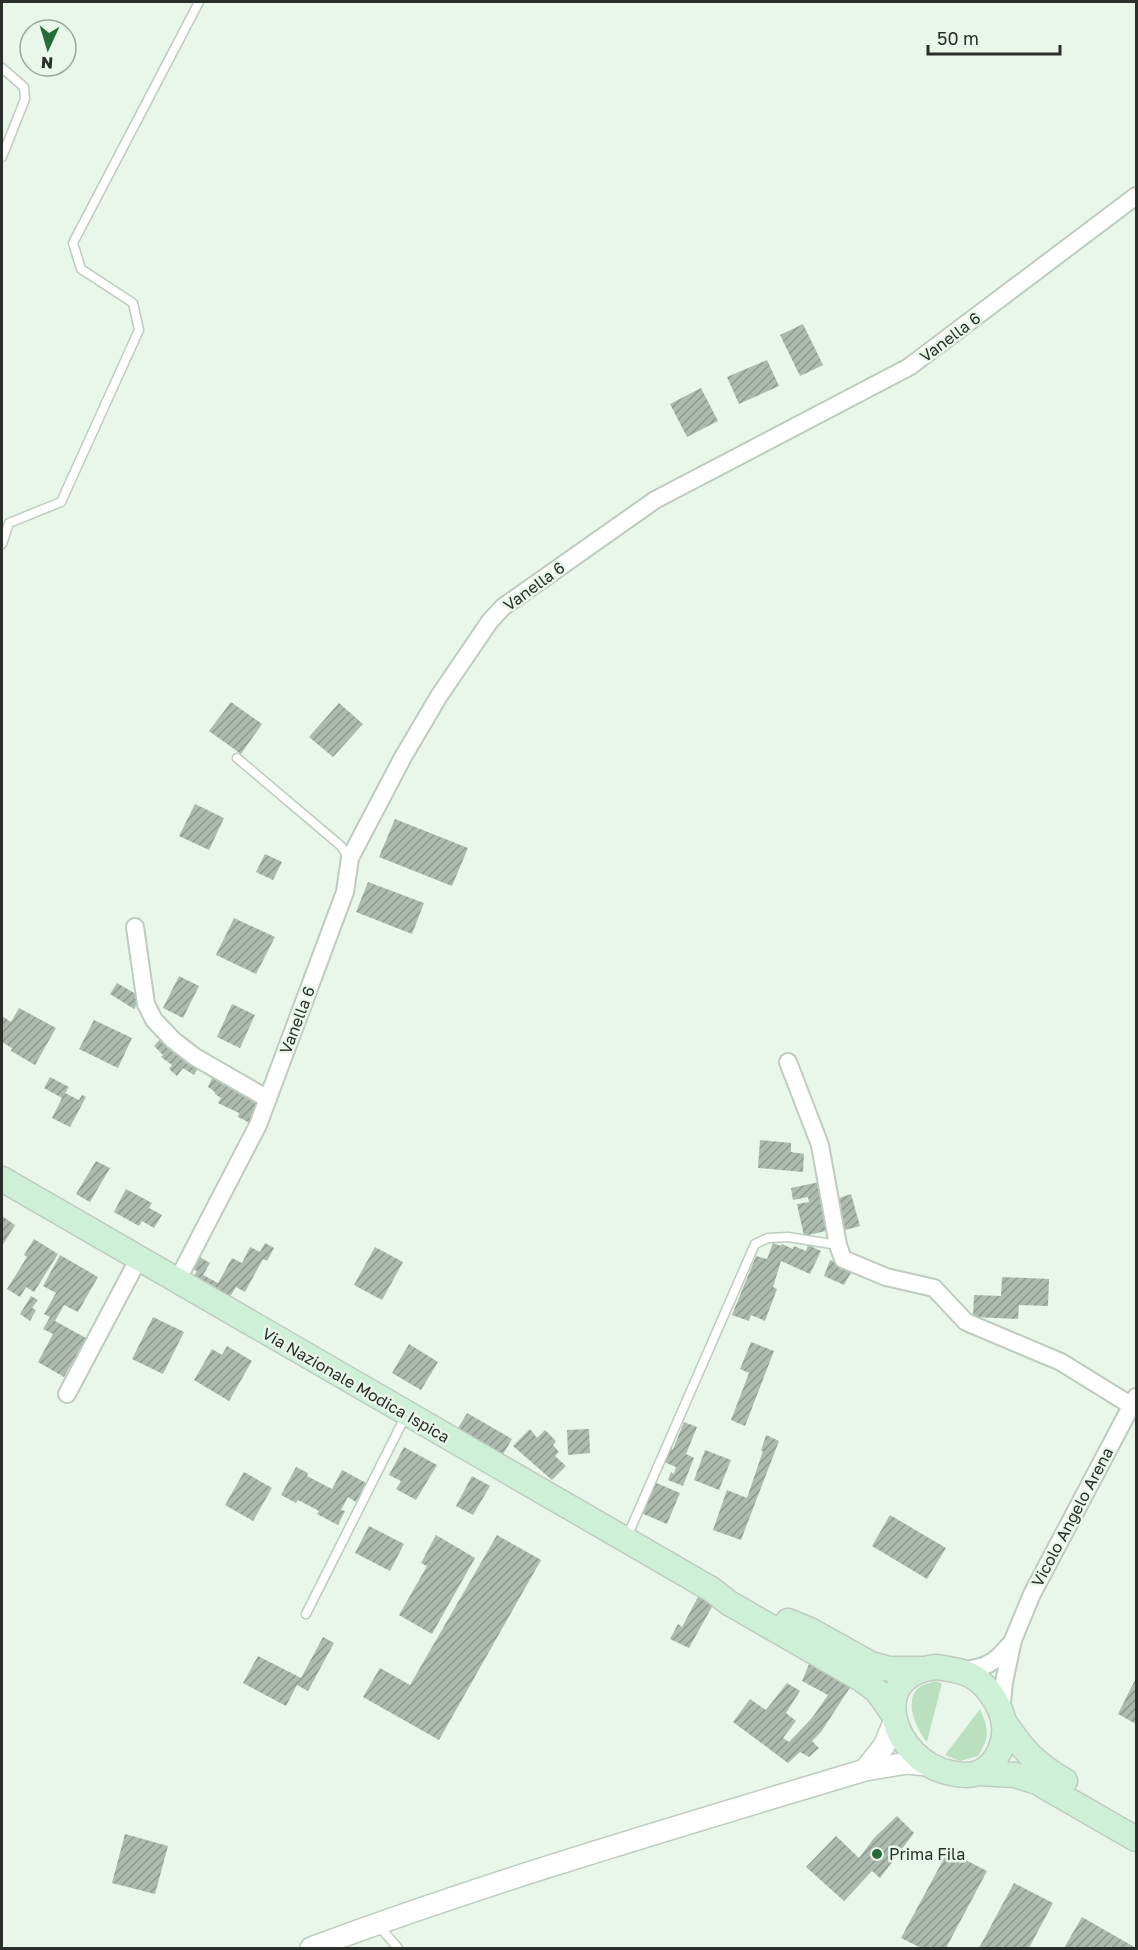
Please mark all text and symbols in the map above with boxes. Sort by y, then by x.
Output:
north arrow [18,18,78,78]
scale bar [928,18,1060,56]
text: 50 m [937,27,979,49]
text: N [40,53,54,73]
street label: Vanella 6 [916,308,984,366]
street label: Vanella 6 [499,557,569,615]
street label: Vanella 6 [275,983,319,1057]
street label: Via Nazionale Modica Ispica [259,1323,453,1447]
street label: Vicolo Angelo Arena [1027,1444,1117,1590]
place label: Prima Fila [889,1844,965,1864]
marker: Prima Fila [870,1847,884,1861]

